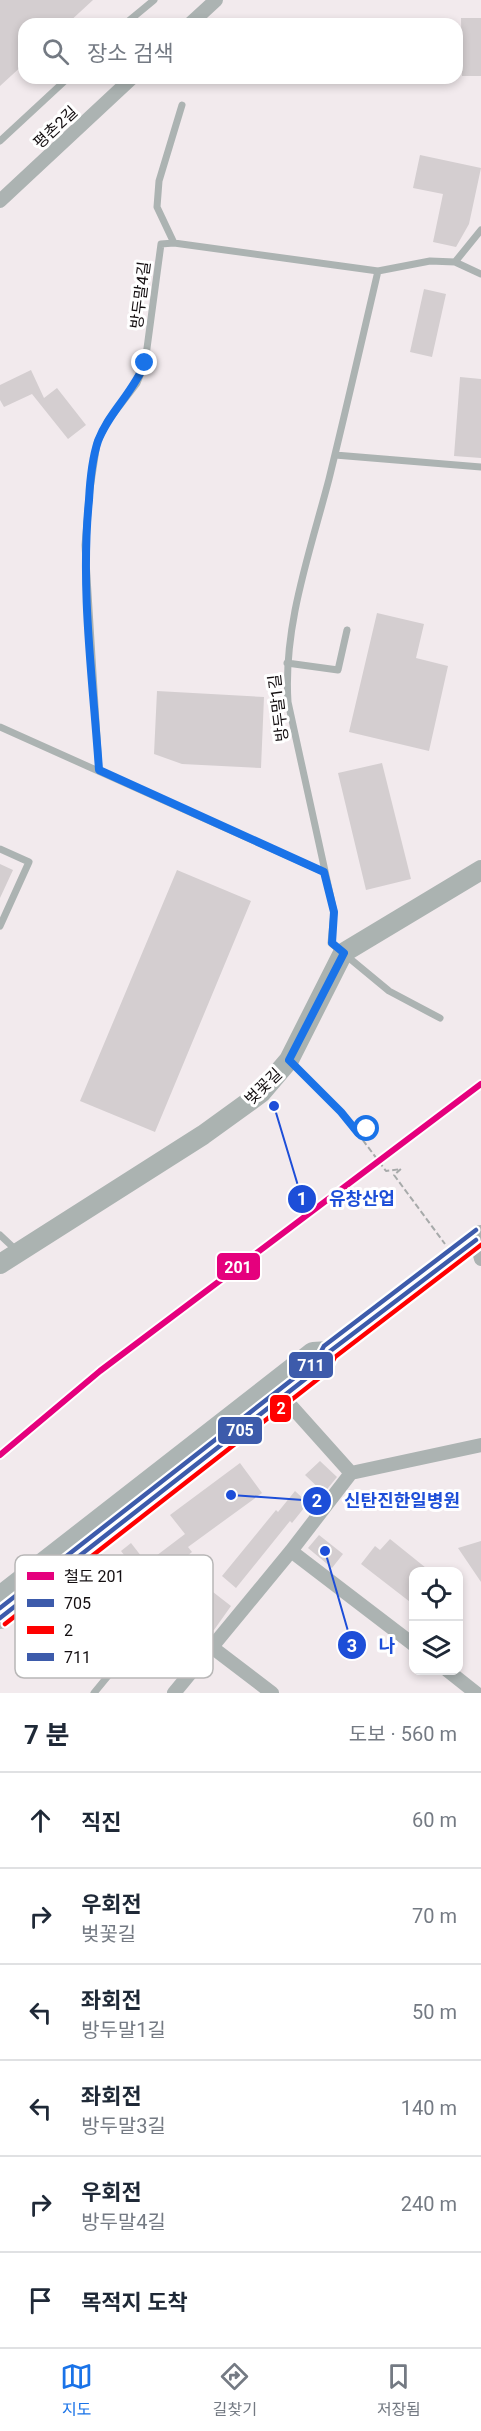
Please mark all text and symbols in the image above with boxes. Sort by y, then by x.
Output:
search box [18,18,463,84]
icon: search [39,35,72,68]
text: 장소 검색 [87,41,173,66]
street label: 평촌2길 [29,102,81,152]
street label: 방두말4길 [127,260,154,330]
route end [131,349,157,375]
street label: 방두말1길 [265,673,292,743]
street label: 벚꽃길 [241,1064,286,1109]
route start [353,1115,379,1141]
callout: 유창산업 [287,1181,408,1217]
text: 1 [297,1188,307,1209]
text: 유창산업 [329,1188,395,1209]
line badge: 201 [216,1252,261,1281]
text: 201 [224,1258,252,1277]
line badge: 711 [288,1351,334,1379]
text: 711 [297,1356,325,1375]
line badge: 2 [269,1394,292,1423]
text: 2 [276,1399,286,1418]
line badge: 705 [217,1416,263,1445]
text: 705 [226,1421,254,1440]
callout: 신탄진한일병원 [302,1483,472,1519]
text: 2 [312,1490,322,1511]
text: 신탄진한일병원 [344,1490,460,1511]
legend [15,1555,213,1678]
text: 철도 201 [64,1567,124,1586]
map controls [409,1567,463,1675]
button: locate [409,1567,463,1621]
text: 705 [64,1594,91,1613]
text: 2 [64,1621,73,1640]
button: layers [409,1621,463,1675]
callout: 나 [337,1627,407,1663]
text: 3 [347,1635,357,1656]
text: 나 [379,1635,395,1656]
text: 711 [64,1648,91,1667]
text: 7 분 [24,1720,69,1750]
text: 도보 · 560 m [349,1722,457,1746]
icon: ahead [24,1804,57,1837]
text: 60 m [412,1808,457,1832]
text: 직진 [81,1810,121,1835]
text: 우회전 [81,1892,142,1917]
icon: right [24,1900,57,1933]
text: 70 m [412,1904,457,1928]
text: 벚꽃길 [81,1922,136,1946]
text: 좌회전 [81,1988,142,2013]
icon: left [24,1996,57,2029]
text: 50 m [412,2000,457,2024]
text: 방두말1길 [81,2018,166,2042]
text: 좌회전 [81,2084,142,2109]
icon: left [24,2092,57,2125]
text: 140 m [401,2096,457,2120]
text: 방두말3길 [81,2114,166,2138]
text: 우회전 [81,2180,142,2205]
icon: right [24,2188,57,2221]
text: 240 m [401,2192,457,2216]
text: 방두말4길 [81,2210,166,2234]
icon: arrive [24,2284,57,2317]
text: 목적지 도착 [81,2290,188,2315]
tab: 지도 [60,2360,93,2420]
tab: 길찾기 [213,2360,257,2420]
tab: 저장됨 [377,2360,421,2420]

